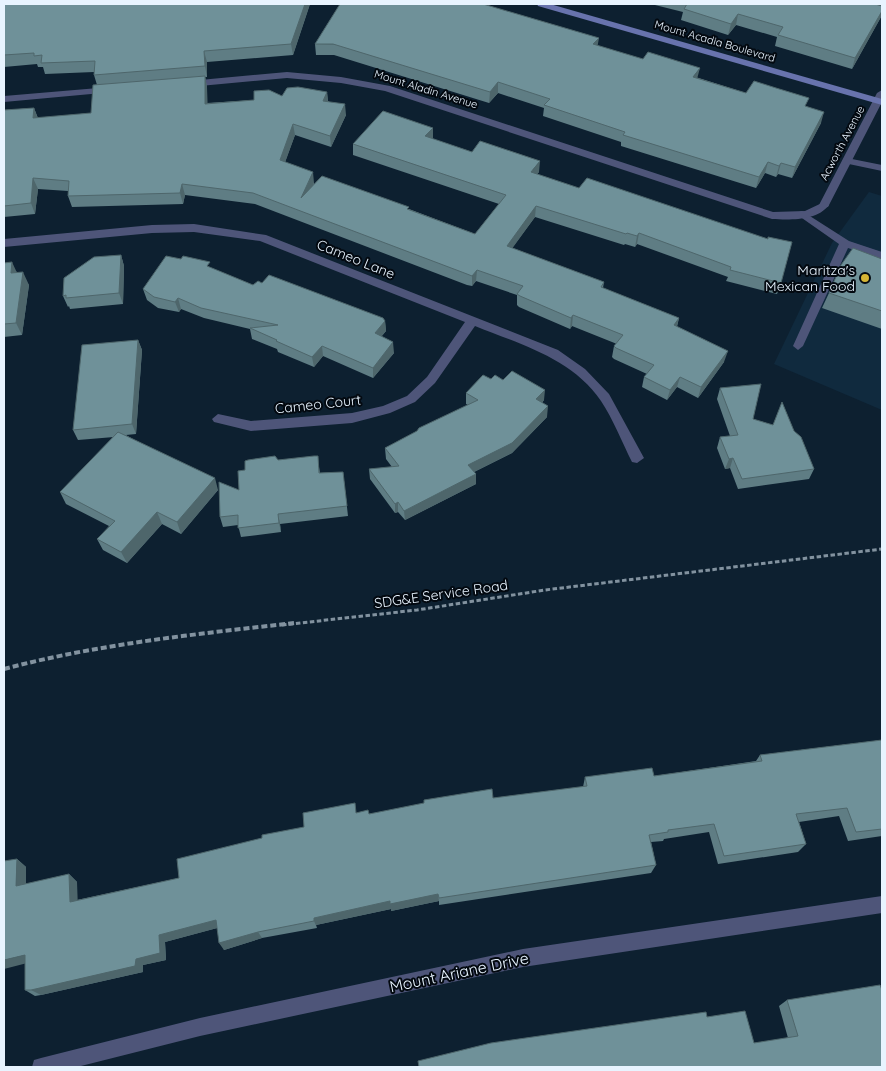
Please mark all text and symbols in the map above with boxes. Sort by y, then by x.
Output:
street label: Mount Acadia Boulevard [653,17,777,65]
street label: Mount Aladin Avenue [373,67,479,111]
street label: Acworth Avenue [816,103,868,183]
street label: Cameo Lane [314,235,398,283]
place label: Maritza's Mexican Food [765,261,855,295]
marker: Maritza's Mexican Food [859,272,871,284]
street label: Cameo Court [274,391,362,417]
street label: SDG&E Service Road [373,576,509,612]
street label: Mount Ariane Drive [388,947,530,997]

